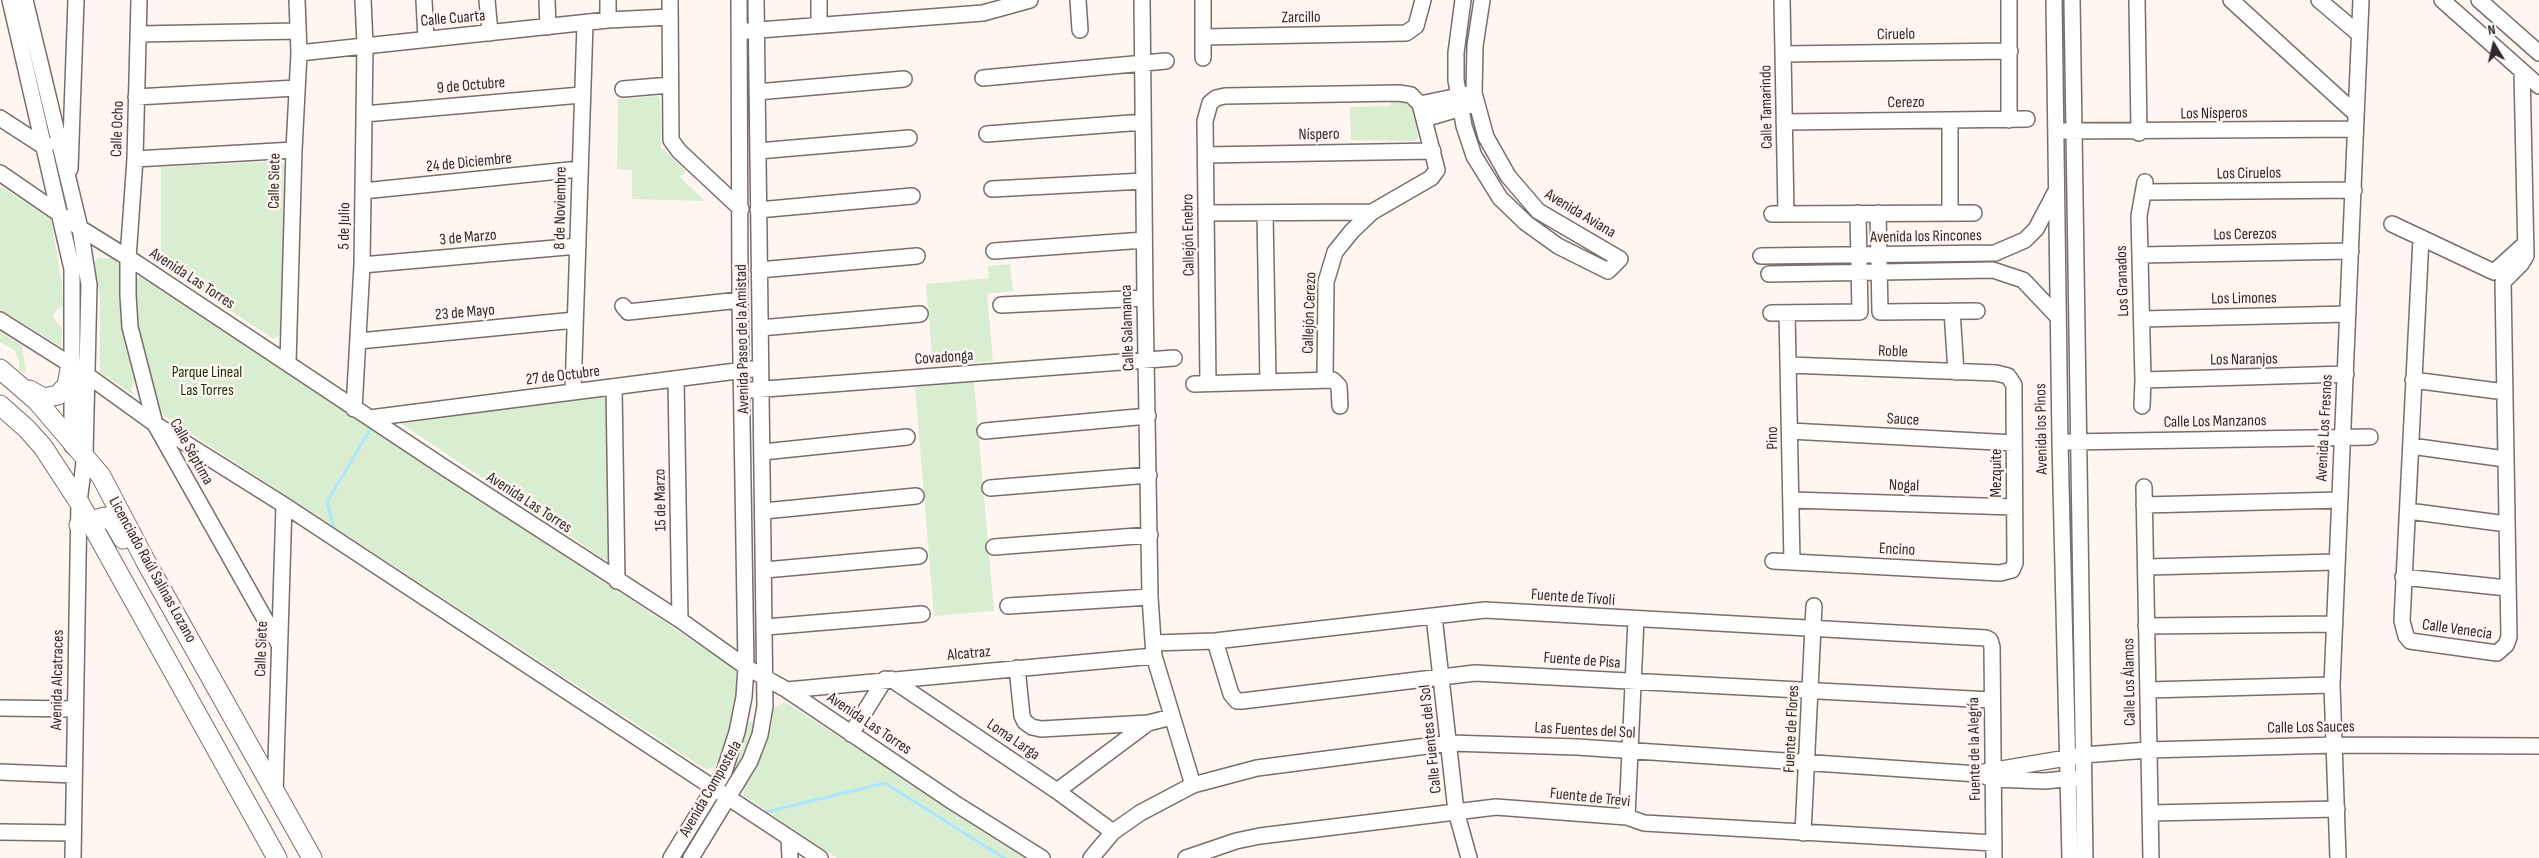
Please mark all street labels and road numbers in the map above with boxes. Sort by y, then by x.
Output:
street label: Calle Cuarta [420,7,486,31]
street label: Zarcillo [1281,8,1321,28]
street label: Ciruelo [1877,25,1915,45]
street label: Calle Tamarindo [1757,65,1777,149]
street label: 9 de Octubre [436,73,506,99]
street label: Cerezo [1887,93,1925,113]
street label: Calle Ocho [107,101,129,157]
street label: Los Nísperos [2180,104,2248,124]
street label: Níspero [1298,125,1340,145]
street label: 24 de Diciembre [425,149,513,177]
street label: Calle Siete [265,153,285,209]
street label: Los Ciruelos [2217,164,2281,184]
street label: 8 de Noviembre [551,166,571,250]
street label: Avenida Aviana [1541,185,1619,243]
street label: Callejón Enebro [1179,194,1199,276]
street label: 5 de Julio [335,202,355,250]
street label: Los Cerezos [2213,225,2277,245]
street label: 3 de Marzo [439,226,497,250]
street label: Avenida los Rincones [1870,226,1982,248]
street label: Avenida Las Torres [146,244,238,314]
street label: Los Granados [2112,245,2134,317]
street label: Avenida Paseo de la Amistad [732,264,754,414]
street label: Callejón Cerezo [1299,272,1321,354]
street label: Calle Salamanca [1117,285,1139,371]
street label: Los Limones [2211,289,2277,309]
street label: 23 de Mayo [434,301,496,325]
street label: Roble [1878,342,1908,362]
street label: Covadonga [914,346,974,370]
street label: Los Naranjos [2210,350,2278,370]
street label: 27 de Octubre [525,362,601,390]
street label: Avenida Los Fresnos [2313,374,2337,482]
street label: Avenida los Pinos [2032,383,2052,475]
street label: Sauce [1886,410,1920,430]
street label: Calle Los Manzanos [2163,412,2267,432]
street label: Calle Séptima [165,416,217,488]
street label: Pino [1763,426,1783,450]
street label: Mezquite [1987,449,2007,497]
street label: Avenida Las Torres [483,468,575,538]
street label: 15 de Marzo [651,469,671,531]
street label: Nogal [1889,476,1919,496]
street label: Licenciado Raúl Salinas Lozano [104,494,200,646]
street label: Encino [1878,539,1916,561]
street label: Fuente de Tívoli [1530,585,1616,611]
street label: Calle Venecia [2421,616,2493,644]
street label: Calle Siete [251,621,273,677]
street label: Avenida Alcatraces [48,630,68,730]
street label: Calle Los Álamos [2120,638,2140,726]
street label: Alcatraz [946,643,992,665]
street label: Fuente de Pisa [1543,649,1621,673]
street label: Calle Fuentes del Sol [1416,684,1446,794]
street label: Fuente de Flores [1780,685,1804,773]
street label: Avenida Las Torres [823,689,915,759]
street label: Fuente de la Alegría [1964,697,1986,801]
street label: Loma Larga [983,715,1043,765]
street label: Calle Los Sauces [2267,718,2355,738]
street label: Las Fuentes del Sol [1534,719,1636,743]
street label: Avenida Compostela [676,737,746,841]
street label: Fuente de Trevi [1549,784,1631,812]

